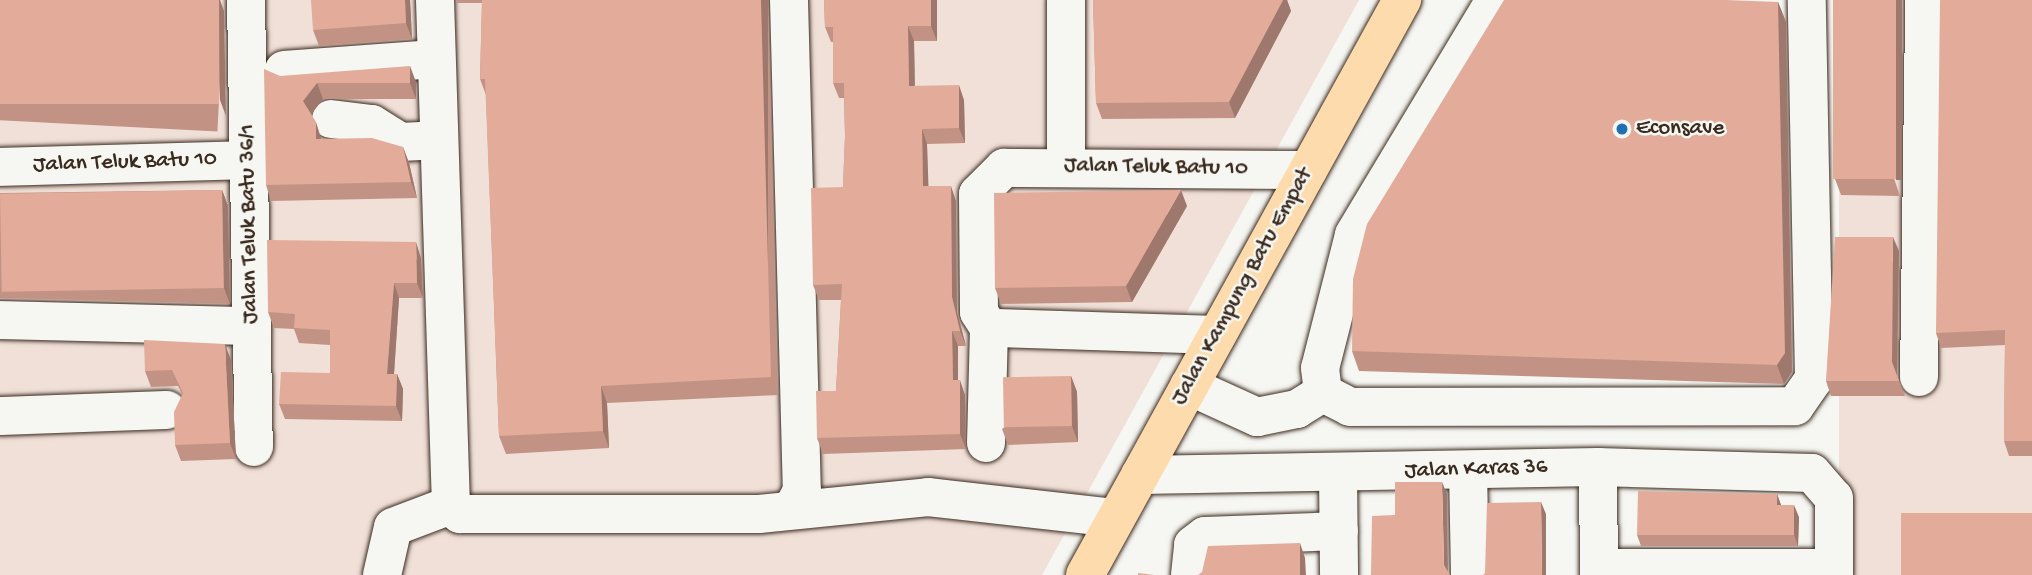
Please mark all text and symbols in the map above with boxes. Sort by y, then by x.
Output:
place label: Econsave [1636,115,1724,143]
marker: Econsave [1614,121,1630,137]
street label: Jalan Teluk Batu 36/1 [234,124,266,324]
street label: Jalan Teluk Batu 10 [33,146,217,180]
street label: Jalan Teluk Batu 10 [1064,153,1248,183]
street label: Jalan Kampung Batu Empat [1166,164,1320,410]
street label: Jalan Karas 36 [1404,454,1548,486]

